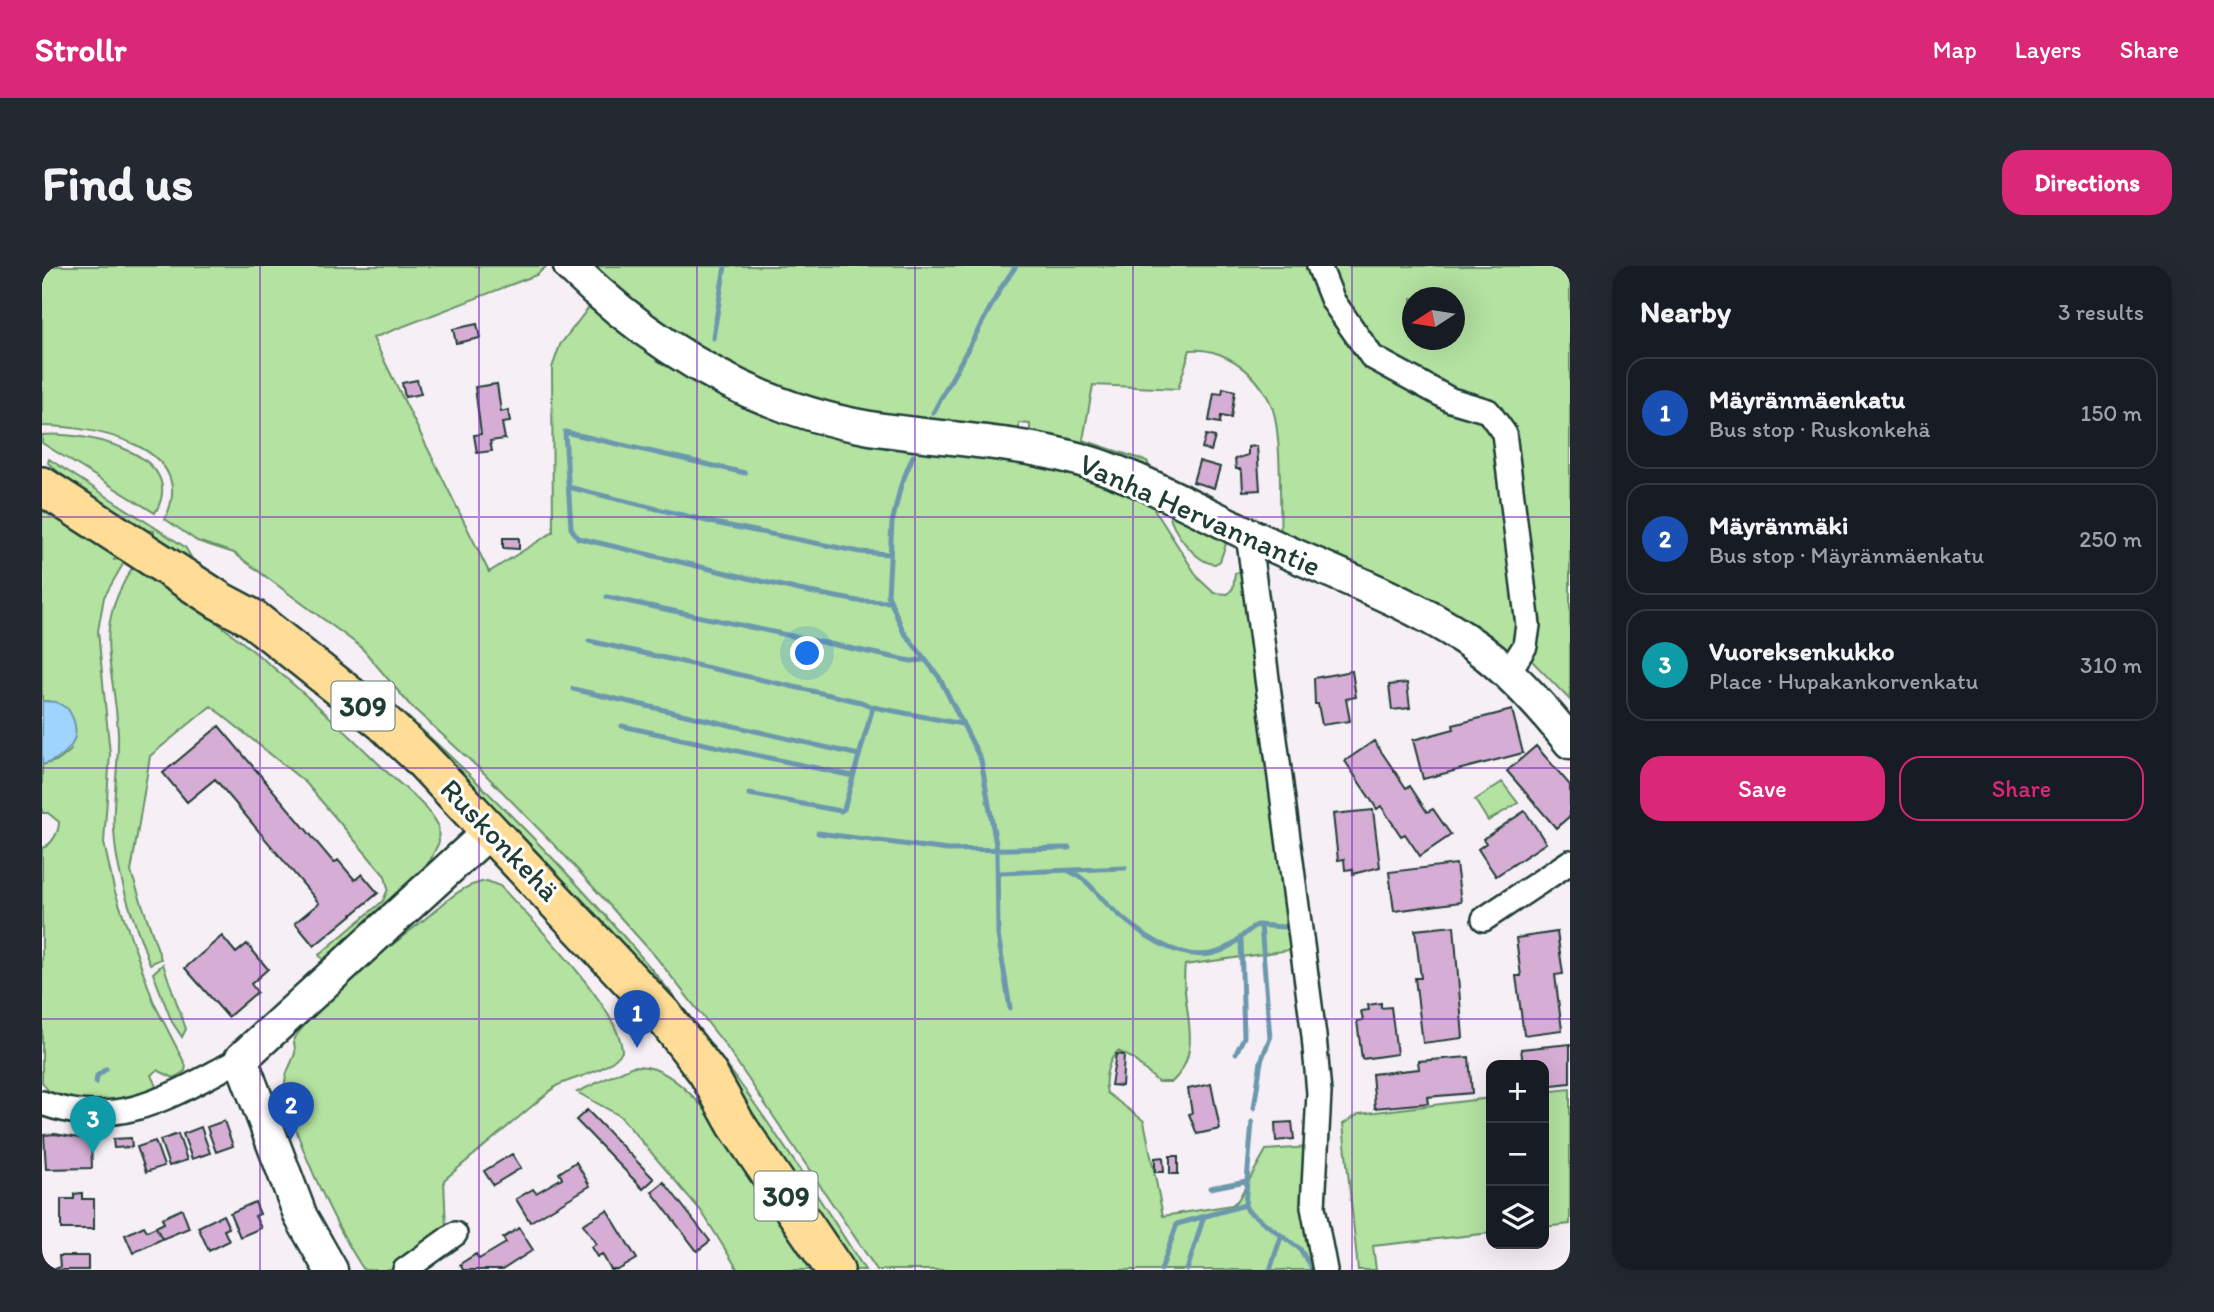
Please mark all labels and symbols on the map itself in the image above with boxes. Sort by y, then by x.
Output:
north arrow [1402,287,1465,350]
street label: Vanha Hervannantie [1074,445,1327,584]
your location [790,636,824,670]
road number: 309 [332,682,394,730]
street label: Ruskonkehä [433,770,568,909]
pin: 1 [614,990,660,1048]
pin: 2 [268,1082,314,1140]
pin: 3 [70,1096,116,1154]
road number: 309 [754,1172,818,1220]

